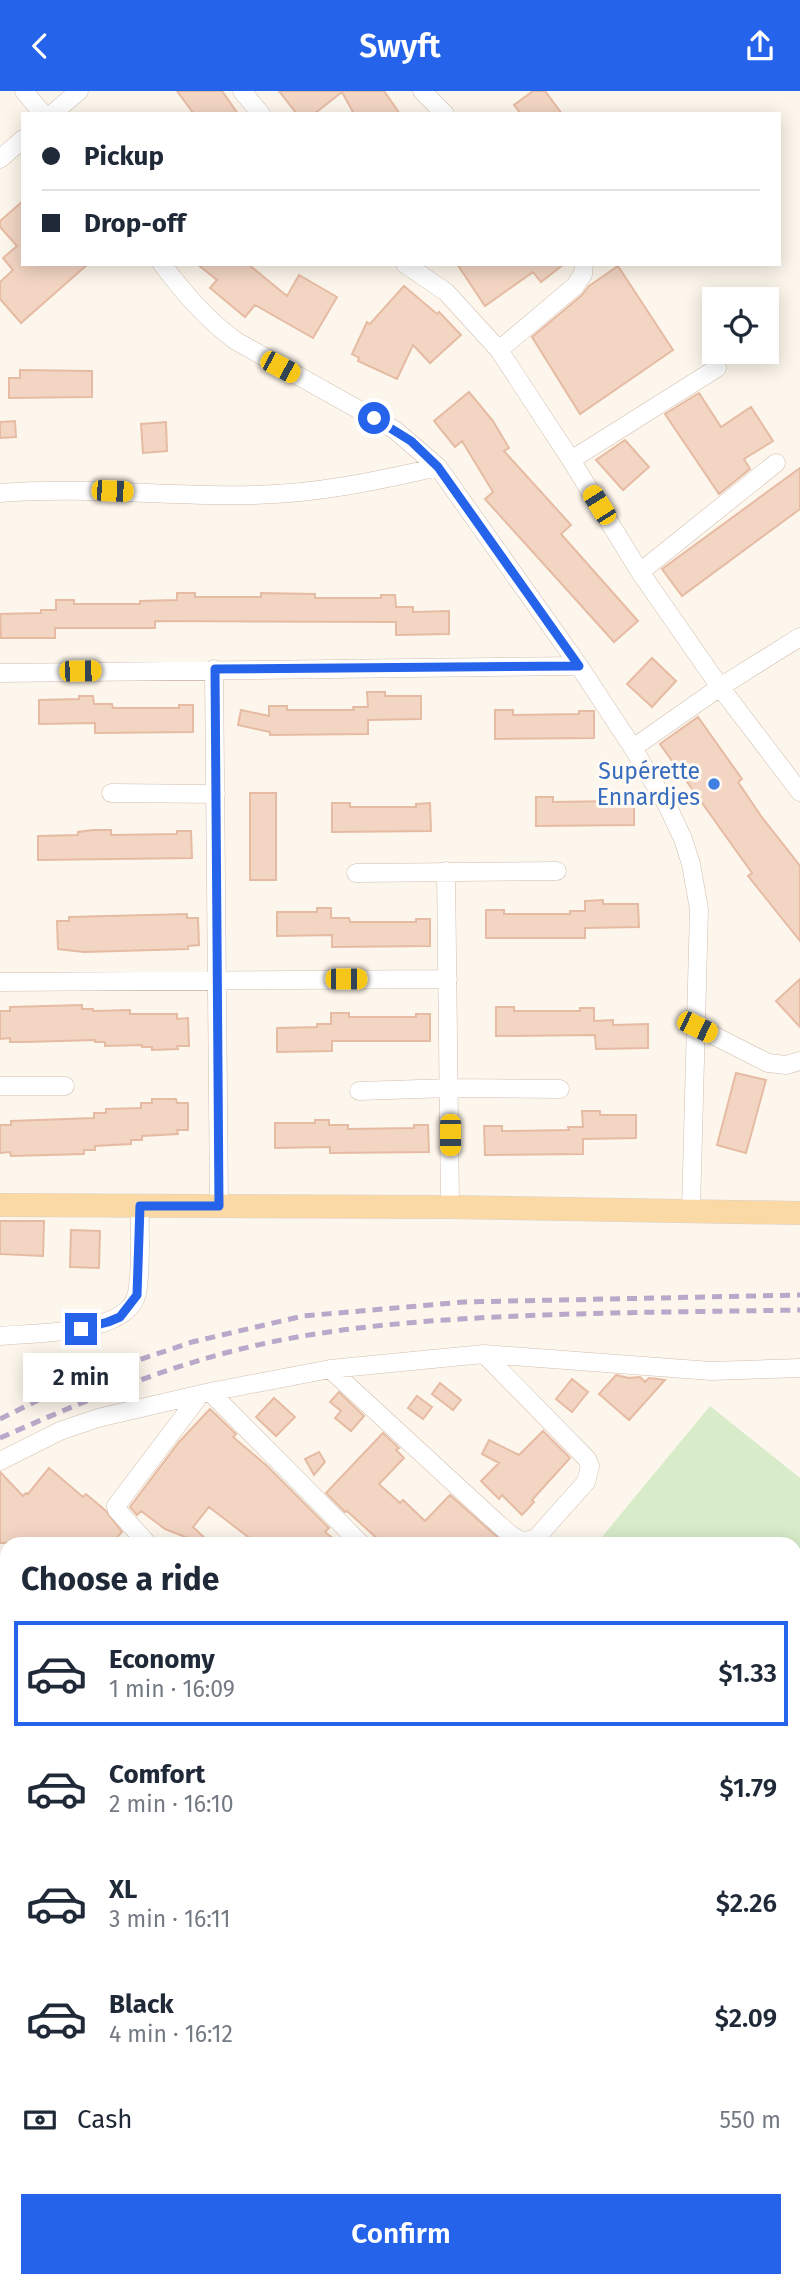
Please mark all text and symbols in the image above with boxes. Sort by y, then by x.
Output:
icon: back [21,27,59,65]
text: Swyft [359,27,441,65]
icon: share [741,27,779,65]
text: Pickup [84,141,164,172]
text: Drop-off [84,208,186,239]
map controls [702,287,779,364]
button: locate [702,287,779,364]
car [257,348,304,386]
route start [358,402,390,434]
car [91,480,134,502]
car [579,482,620,528]
car [59,660,102,682]
place label: Supérette Ennardjes [597,757,700,811]
marker: Supérette Ennardjes [706,776,722,792]
car [326,969,368,990]
car [674,1008,721,1046]
car [440,1114,461,1156]
route end [65,1313,97,1345]
callout: 2 min [23,1353,139,1403]
text: 2 min [53,1363,109,1391]
text: Choose a ride [21,1560,219,1598]
icon: car [25,1642,88,1705]
text: Economy [109,1644,215,1675]
text: $1.33 [718,1658,777,1689]
text: 1 min · 16:09 [109,1675,235,1703]
icon: car [25,1757,88,1820]
text: Comfort [109,1759,205,1790]
text: $1.79 [720,1773,777,1804]
text: 2 min · 16:10 [109,1790,233,1818]
icon: car [25,1872,88,1935]
text: XL [109,1874,137,1905]
text: $2.26 [716,1888,777,1919]
text: 3 min · 16:11 [109,1905,230,1933]
icon: car [25,1987,88,2050]
text: Black [109,1989,174,2020]
text: $2.09 [715,2003,777,2034]
text: 4 min · 16:12 [109,2020,233,2048]
icon: cash [21,2101,59,2139]
text: Cash [77,2104,133,2135]
text: 550 m [719,2106,781,2134]
button: Confirm [21,2194,781,2274]

